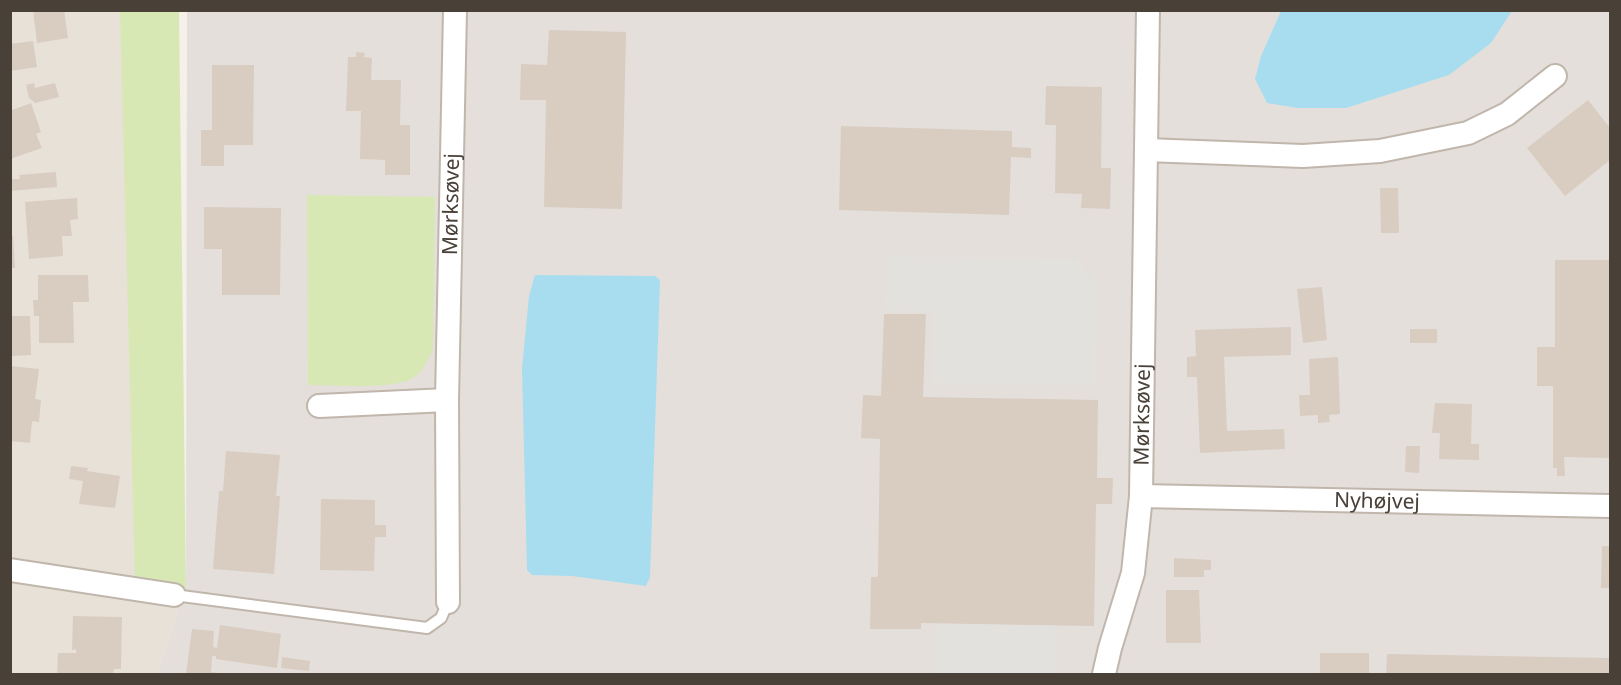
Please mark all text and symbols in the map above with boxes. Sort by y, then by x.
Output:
street label: Mørksøvej [435,153,465,255]
street label: Mørksøvej [1126,363,1156,466]
street label: Nyhøjvej [1334,485,1420,515]

